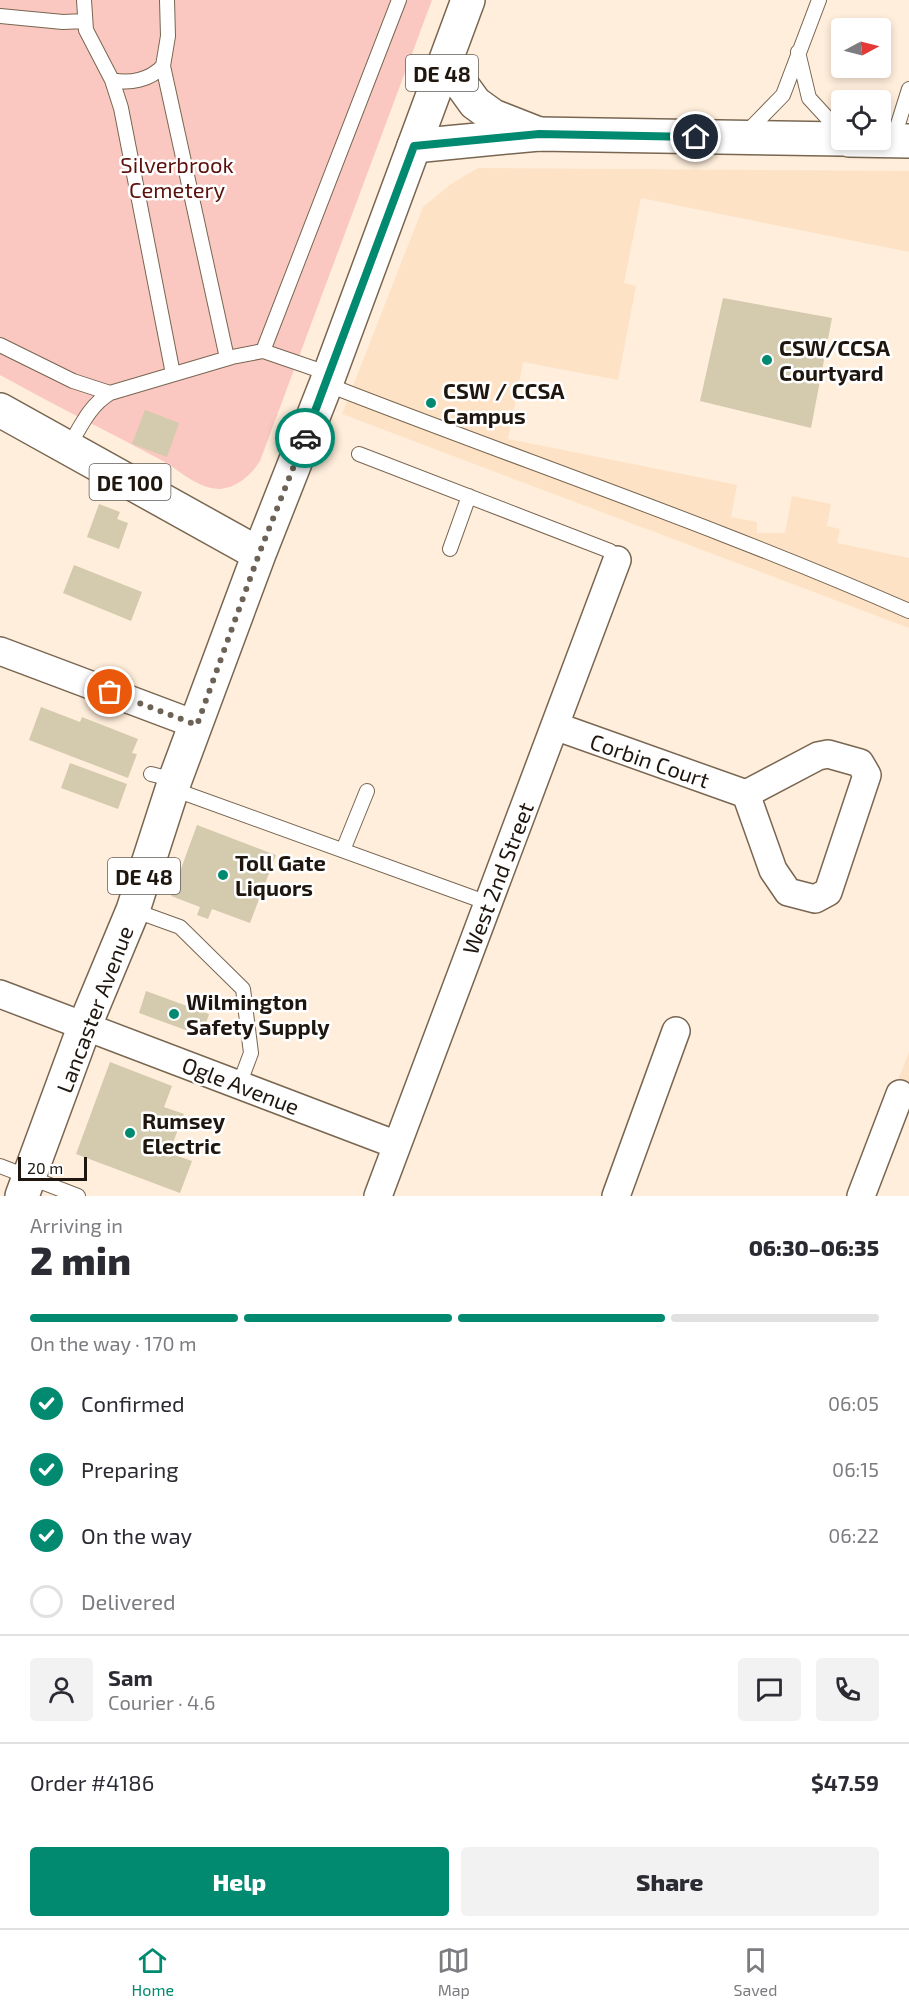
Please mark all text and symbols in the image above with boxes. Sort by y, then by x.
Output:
north arrow [831,18,891,78]
map controls [831,18,891,150]
road number: DE 48 [406,55,478,91]
button: locate [831,90,891,150]
pin [670,111,721,162]
icon: home [679,120,712,153]
park label: Silverbrook Cemetery [120,151,234,202]
place label: CSW/CCSA Courtyard [779,334,891,386]
marker: CSW/CCSA Courtyard [760,353,774,367]
place label: CSW / CCSA Campus [443,377,565,428]
marker: CSW / CCSA Campus [424,396,438,410]
courier [275,408,335,468]
icon: car [289,422,322,455]
road number: DE 100 [90,464,170,500]
pin [84,666,135,717]
icon: bag [93,675,126,708]
street label: Corbin Court [587,727,713,793]
street label: West 2nd Street [456,798,538,958]
place label: Toll Gate Liquors [235,849,326,900]
road number: DE 48 [108,858,180,894]
marker: Toll Gate Liquors [216,868,230,882]
street label: Lancaster Avenue [50,922,138,1096]
place label: Wilmington Safety Supply [186,988,330,1040]
marker: Wilmington Safety Supply [167,1007,181,1021]
street label: Ogle Avenue [179,1051,303,1119]
place label: Rumsey Electric [142,1107,226,1158]
marker: Rumsey Electric [123,1126,137,1140]
scale bar [18,1154,87,1182]
text: 20 m [27,1158,63,1177]
text: Arriving in [30,1213,123,1237]
text: 06:30–06:35 [749,1234,879,1260]
text: 2 min [30,1236,131,1283]
text: On the way · 170 m [30,1331,197,1355]
icon: check [30,1387,63,1420]
text: Confirmed [81,1390,185,1416]
text: 06:05 [828,1391,879,1415]
icon: check [30,1453,63,1486]
text: Preparing [81,1456,179,1482]
text: 06:15 [832,1457,879,1481]
icon: check [30,1519,63,1552]
text: On the way [81,1522,192,1548]
text: 06:22 [828,1523,879,1547]
text: Delivered [81,1588,176,1614]
button: person [30,1658,93,1721]
button: chat [738,1658,801,1721]
button: phone [816,1658,879,1721]
text: Sam [108,1664,153,1690]
text: Courier · 4.6 [108,1690,215,1714]
text: Order #4186 [30,1769,154,1795]
text: $47.59 [811,1769,879,1795]
button: Help [30,1847,449,1916]
button: Share [461,1847,879,1916]
tab: Home [132,1944,174,1999]
tab: Map [437,1944,470,1999]
tab: Saved [733,1944,777,1999]

